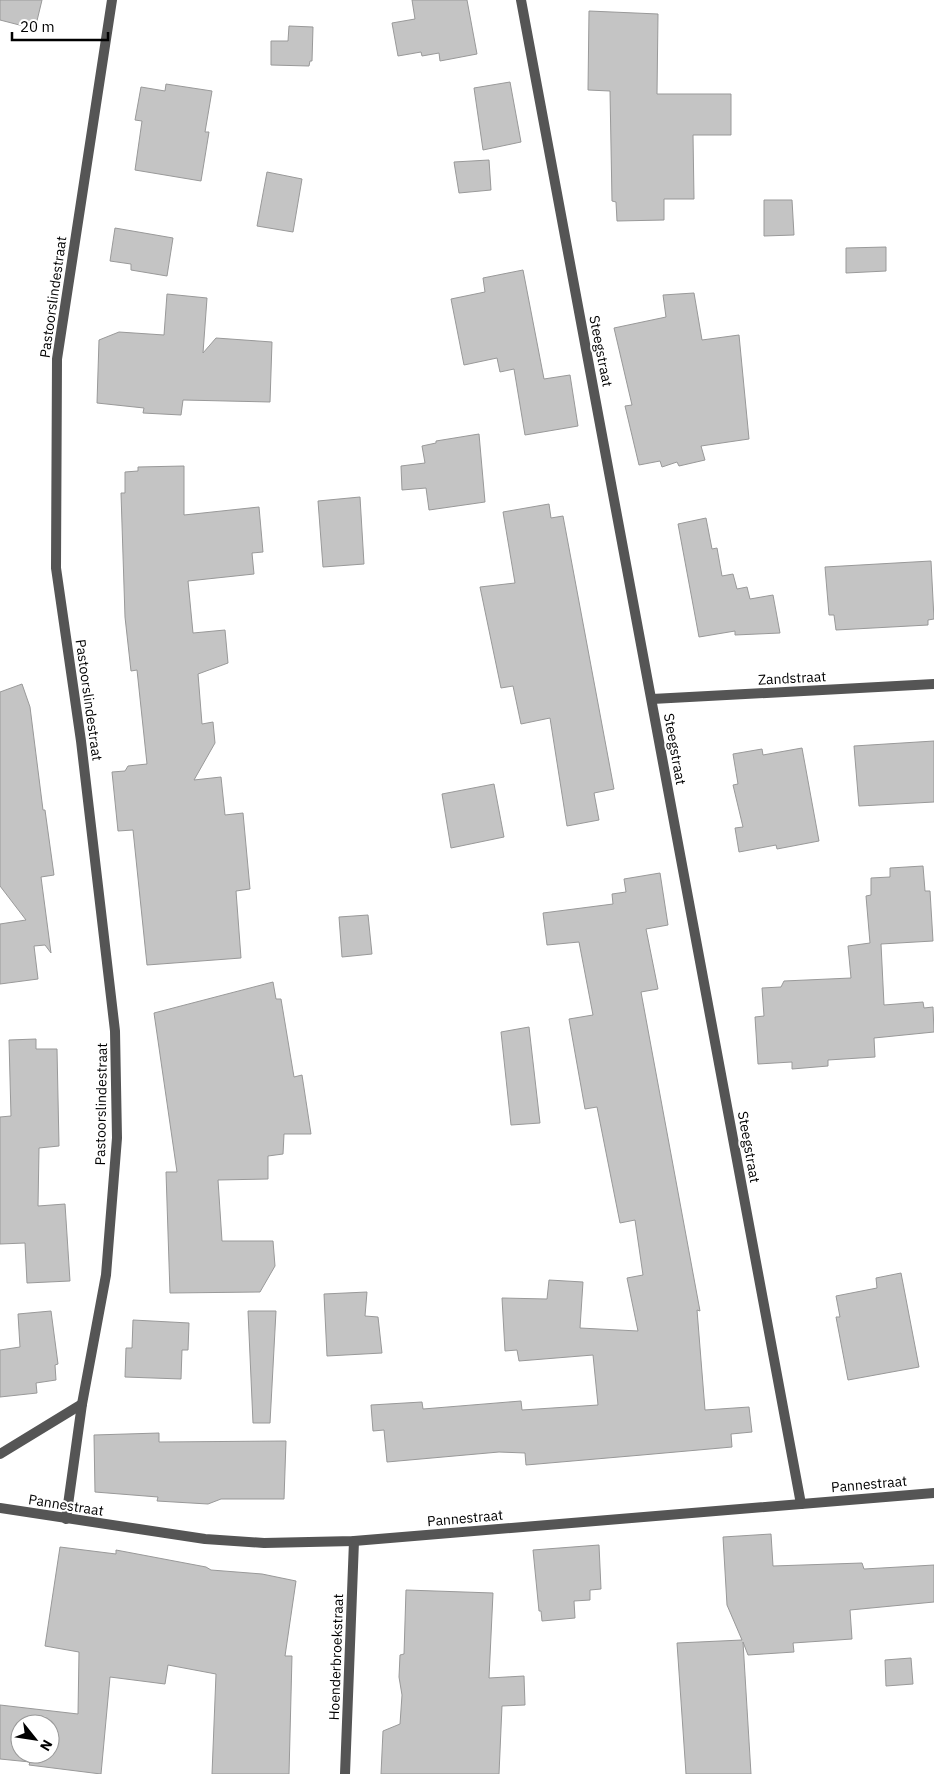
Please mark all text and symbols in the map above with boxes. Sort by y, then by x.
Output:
scale bar [12,10,109,42]
text: 20 m [20,17,55,36]
street label: Pastoorslindestraat [36,235,70,359]
street label: Steegstraat [585,314,617,388]
street label: Pastoorslindestraat [72,638,106,762]
street label: Zandstraat [757,667,827,689]
street label: Steegstraat [660,712,690,786]
street label: Pastoorslindestraat [91,1042,111,1165]
street label: Steegstraat [734,1110,764,1184]
street label: Pannestraat [830,1472,908,1496]
street label: Pannestraat [27,1490,105,1520]
street label: Pannestraat [426,1506,504,1530]
street label: Hoenderbroekstraat [325,1593,347,1721]
north arrow [10,1714,60,1764]
text: N [36,1737,57,1754]

